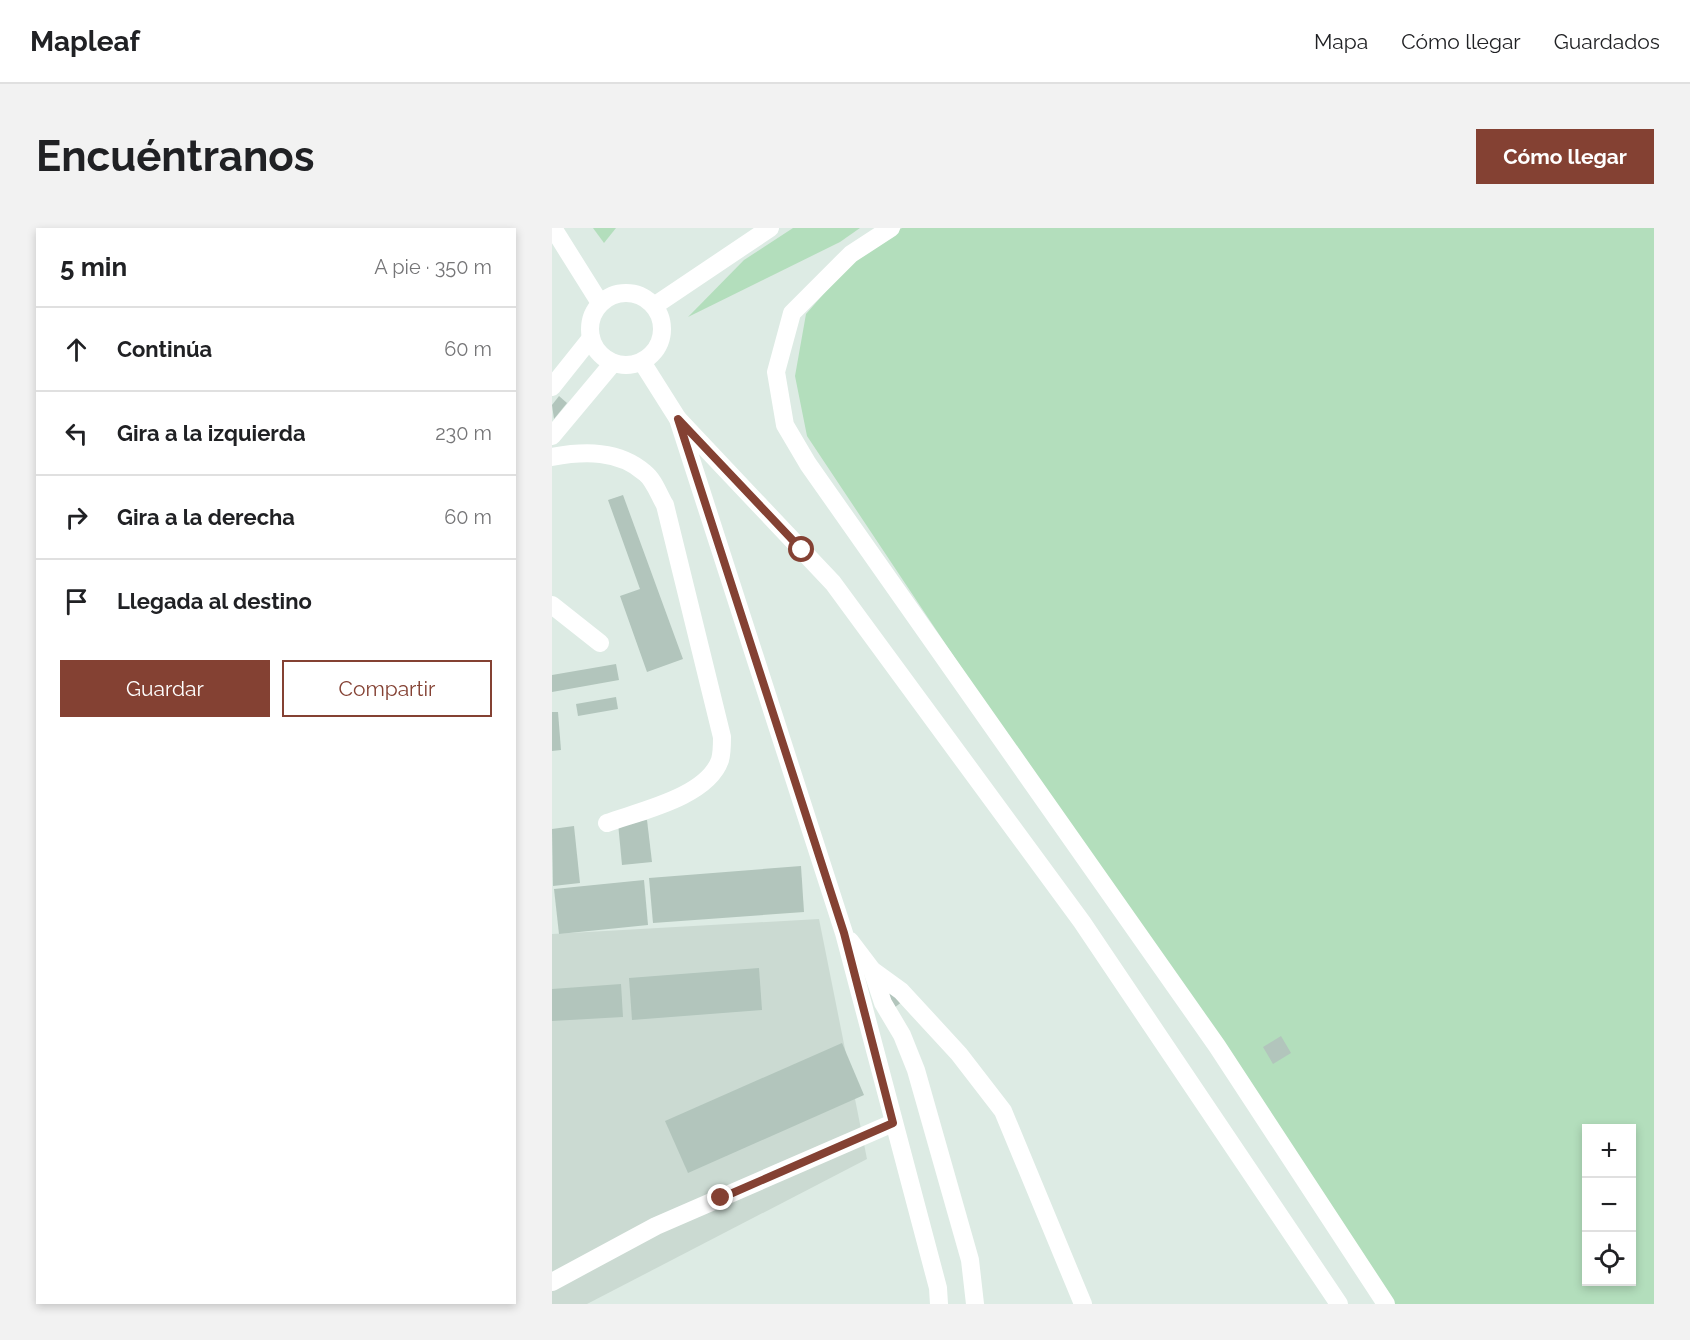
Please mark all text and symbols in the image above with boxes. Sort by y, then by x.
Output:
text: Mapleaf [30,25,140,58]
text: Mapa [1314,29,1368,54]
text: Cómo llegar [1401,29,1521,54]
text: Guardados [1554,29,1660,54]
button: Cómo llegar [1476,129,1654,184]
text: Encuéntranos [36,132,315,181]
text: 5 min [60,252,127,282]
text: A pie · 350 m [374,255,492,279]
icon: ahead [60,333,93,366]
text: Continúa [117,336,212,362]
text: 60 m [444,337,492,361]
icon: left [60,417,93,450]
text: Gira a la izquierda [117,420,306,446]
text: 230 m [435,421,492,445]
icon: right [60,501,93,534]
text: Gira a la derecha [117,504,295,530]
text: 60 m [444,505,492,529]
route start [788,536,814,562]
icon: arrive [60,585,93,618]
text: Llegada al destino [117,588,312,614]
button: Guardar [60,660,270,717]
button: Compartir [282,660,492,717]
map controls [1582,1124,1636,1286]
button: + [1582,1124,1636,1178]
button: − [1582,1178,1636,1232]
route end [707,1184,733,1210]
button: locate [1582,1232,1636,1286]

